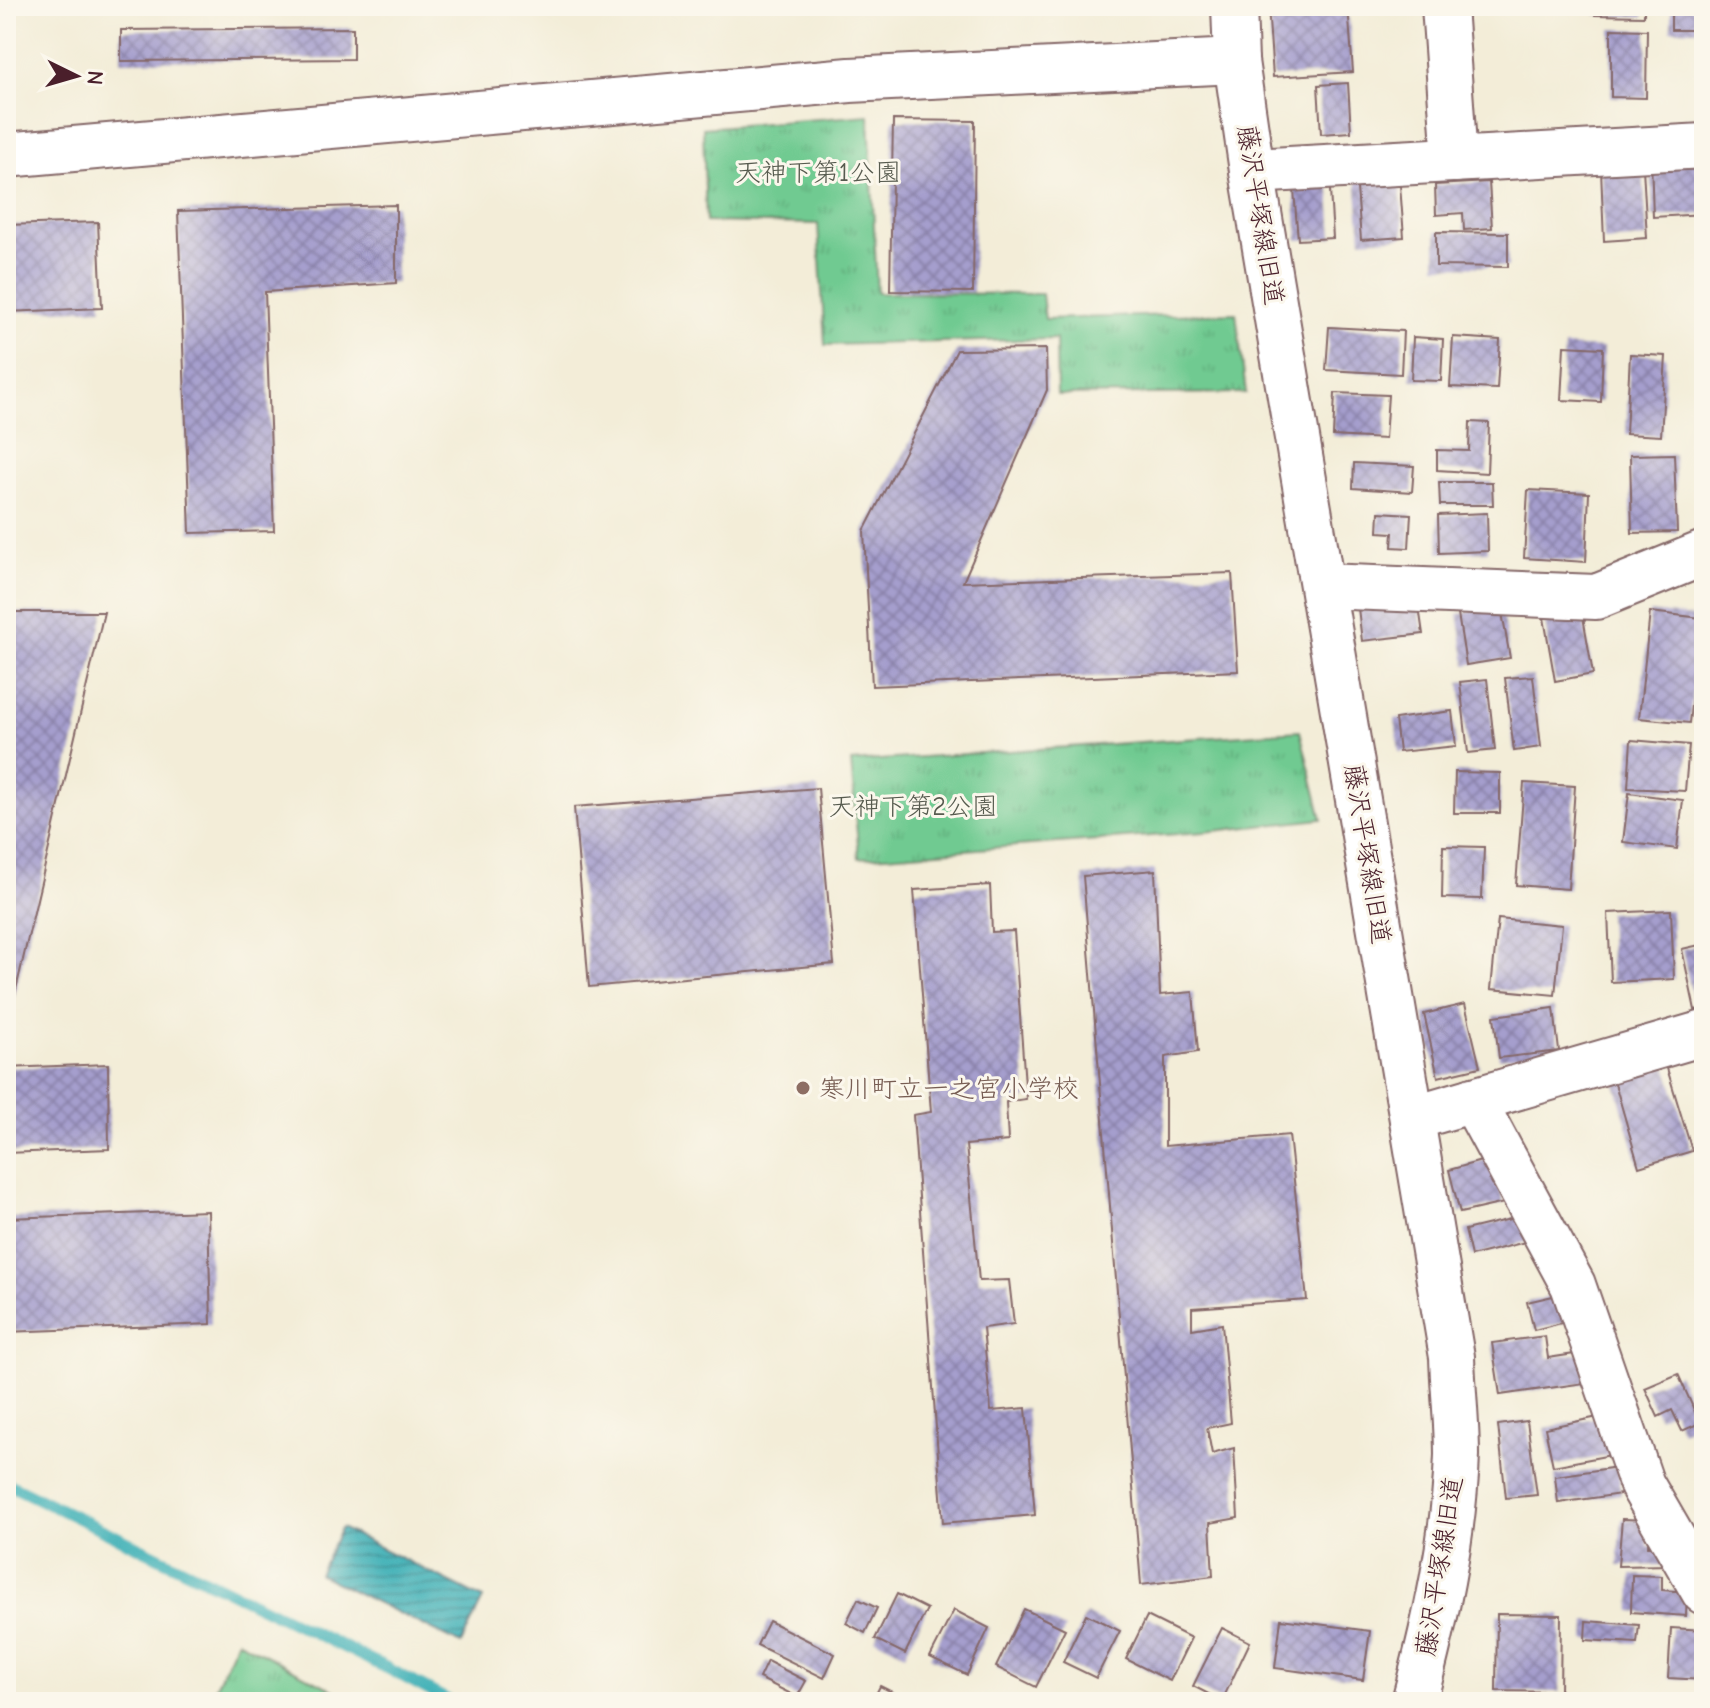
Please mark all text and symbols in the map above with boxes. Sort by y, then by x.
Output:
north arrow [36,36,116,116]
text: N [81,69,109,86]
street label: 藤沢平塚線旧道 [1231,123,1289,307]
park label: 天神下第1公園 [735,158,901,188]
street label: 藤沢平塚線旧道 [1338,762,1396,946]
park label: 天神下第2公園 [828,792,998,822]
place label: 寒川町立一之宮小学校 [819,1074,1079,1104]
marker: 寒川町立一之宮小学校 [794,1079,812,1097]
street label: 藤沢平塚線旧道 [1411,1474,1469,1658]

